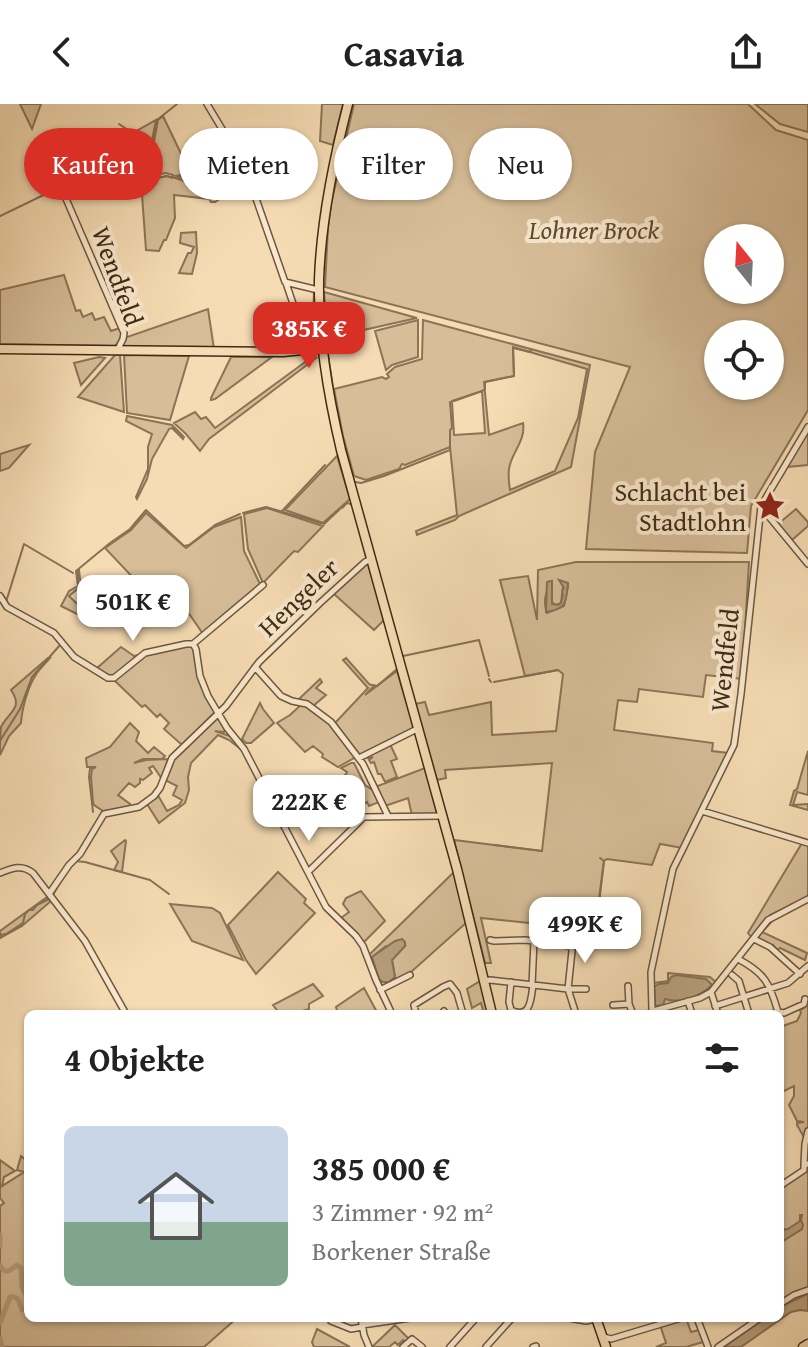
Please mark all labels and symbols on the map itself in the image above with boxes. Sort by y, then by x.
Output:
park label: Lohner Brock [528,210,659,249]
street label: Wendfeld [82,221,154,331]
north arrow [704,224,784,304]
pin: 385K € [244,302,374,370]
place label: Schlacht bei Stadtlohn [614,472,746,541]
place icon: Schlacht bei Stadtlohn [753,489,787,523]
street label: Hengeler [249,548,348,646]
pin: 501K € [68,575,198,643]
street label: Wendfeld [699,606,749,713]
pin: 222K € [244,775,374,843]
pin: 499K € [520,897,650,965]

